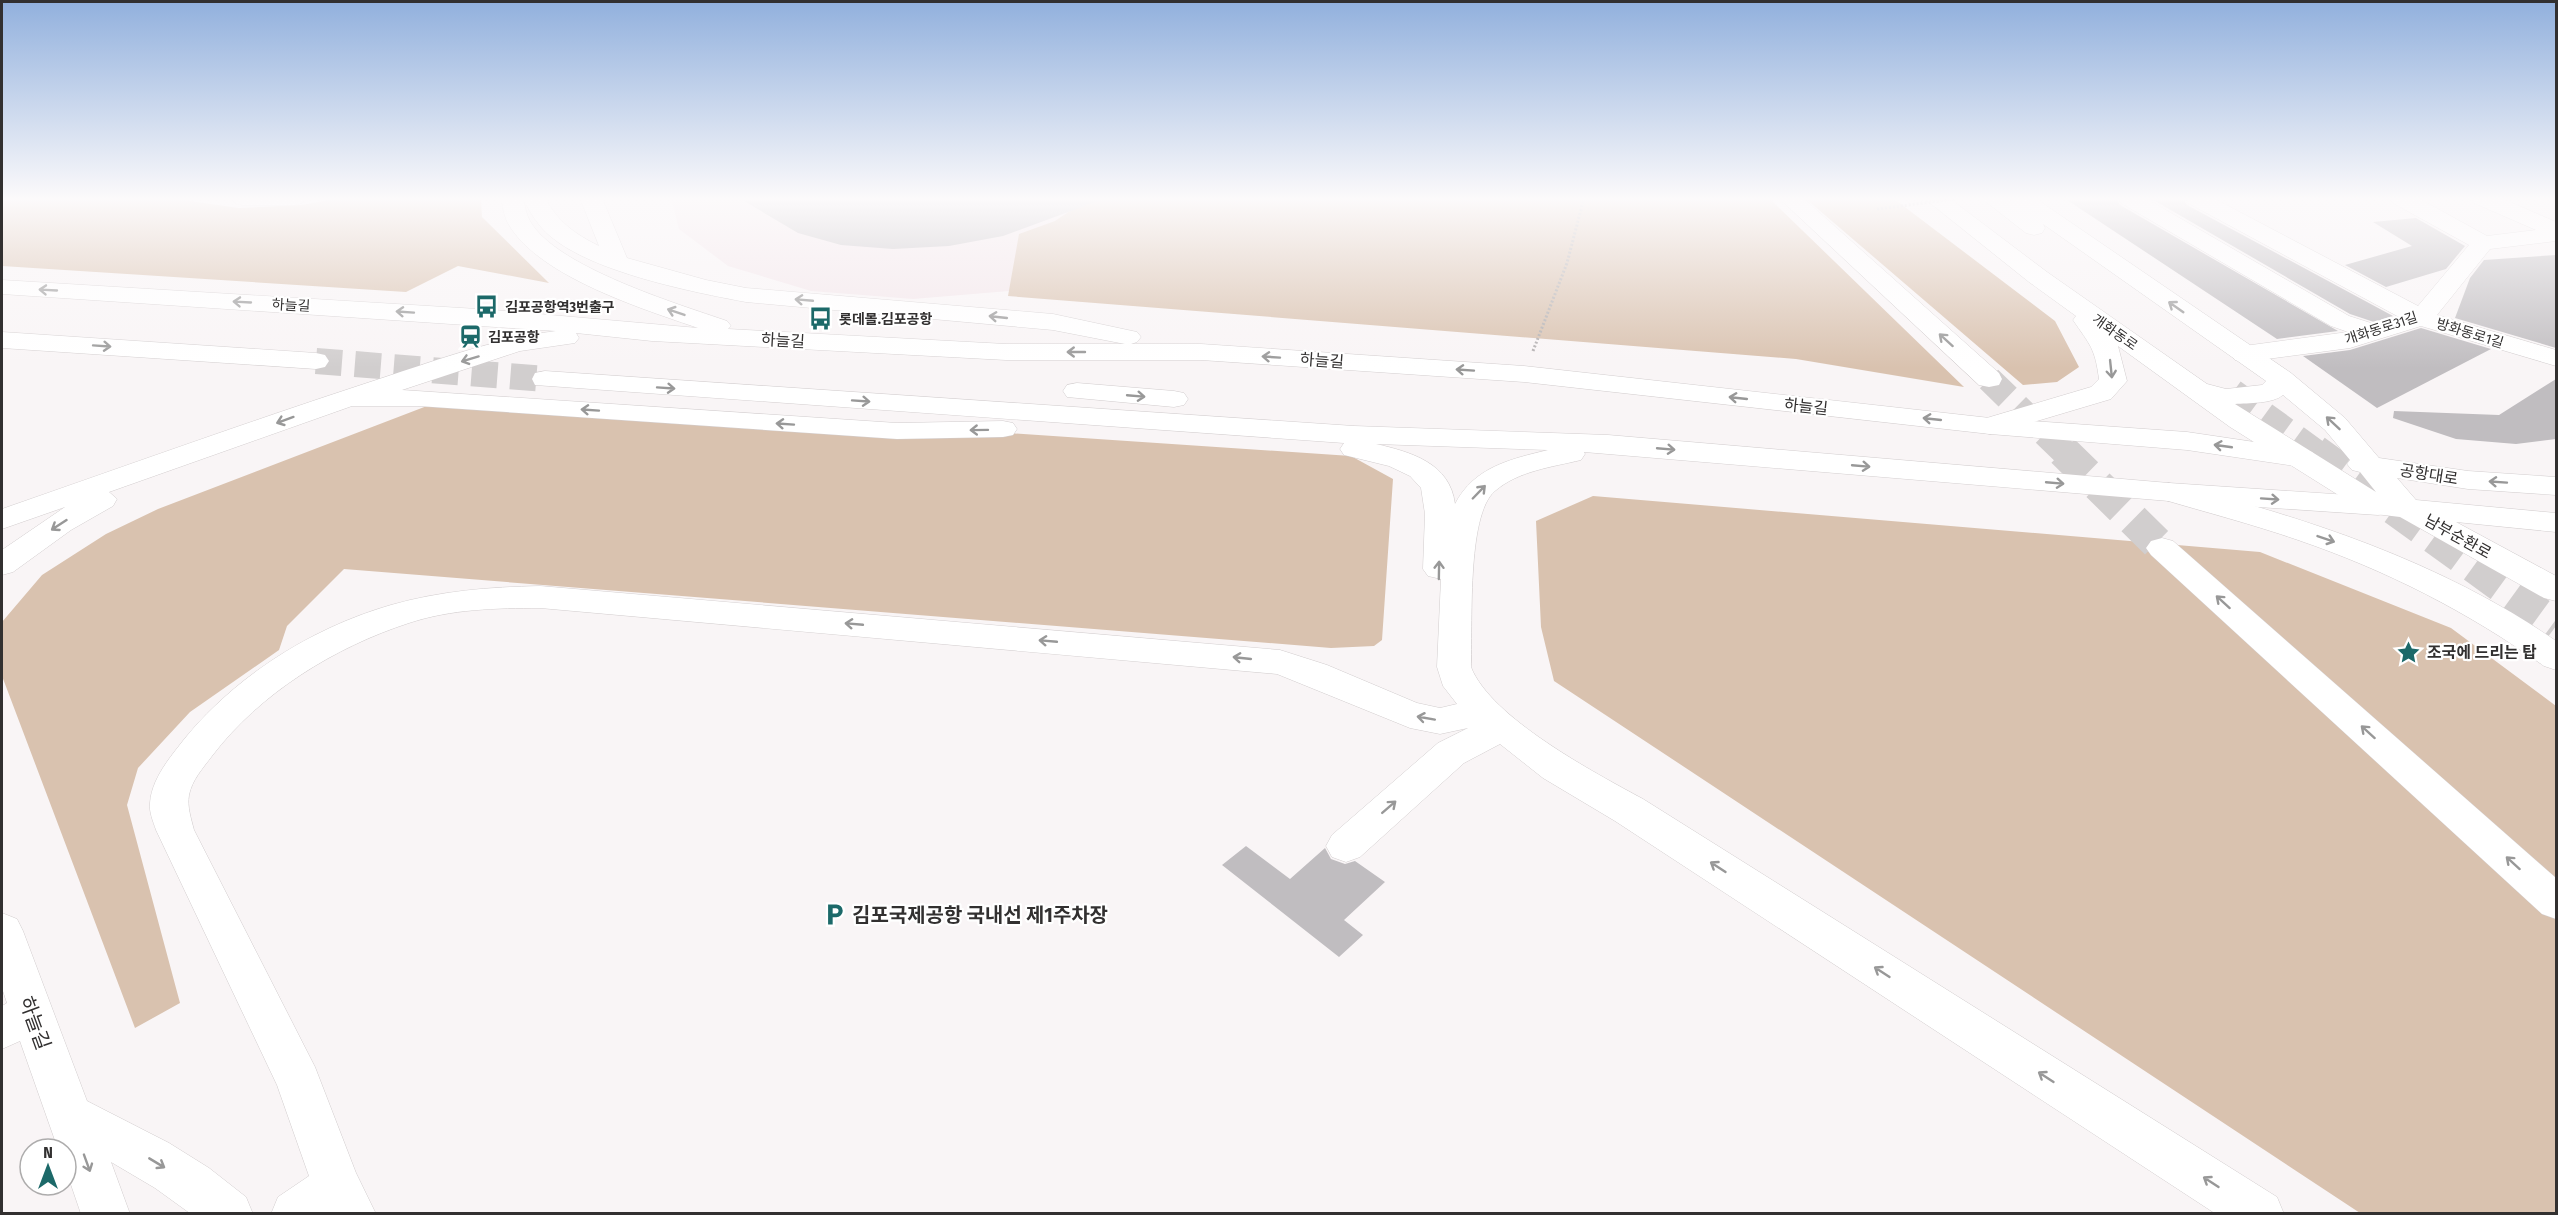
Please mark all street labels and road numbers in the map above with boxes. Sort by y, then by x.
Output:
street label: 하늘길 [271,296,311,315]
street label: 개화동로31길 [2342,309,2420,348]
street label: 개화동로 [2089,311,2141,354]
street label: 방화동로1길 [2434,315,2506,352]
street label: 하늘길 [760,330,806,351]
street label: 하늘길 [1299,349,1345,372]
street label: 하늘길 [1783,395,1829,418]
street label: 공항대로 [2398,461,2460,489]
street label: 남부순환로 [2421,510,2495,563]
street label: 하늘길 [14,993,56,1053]

